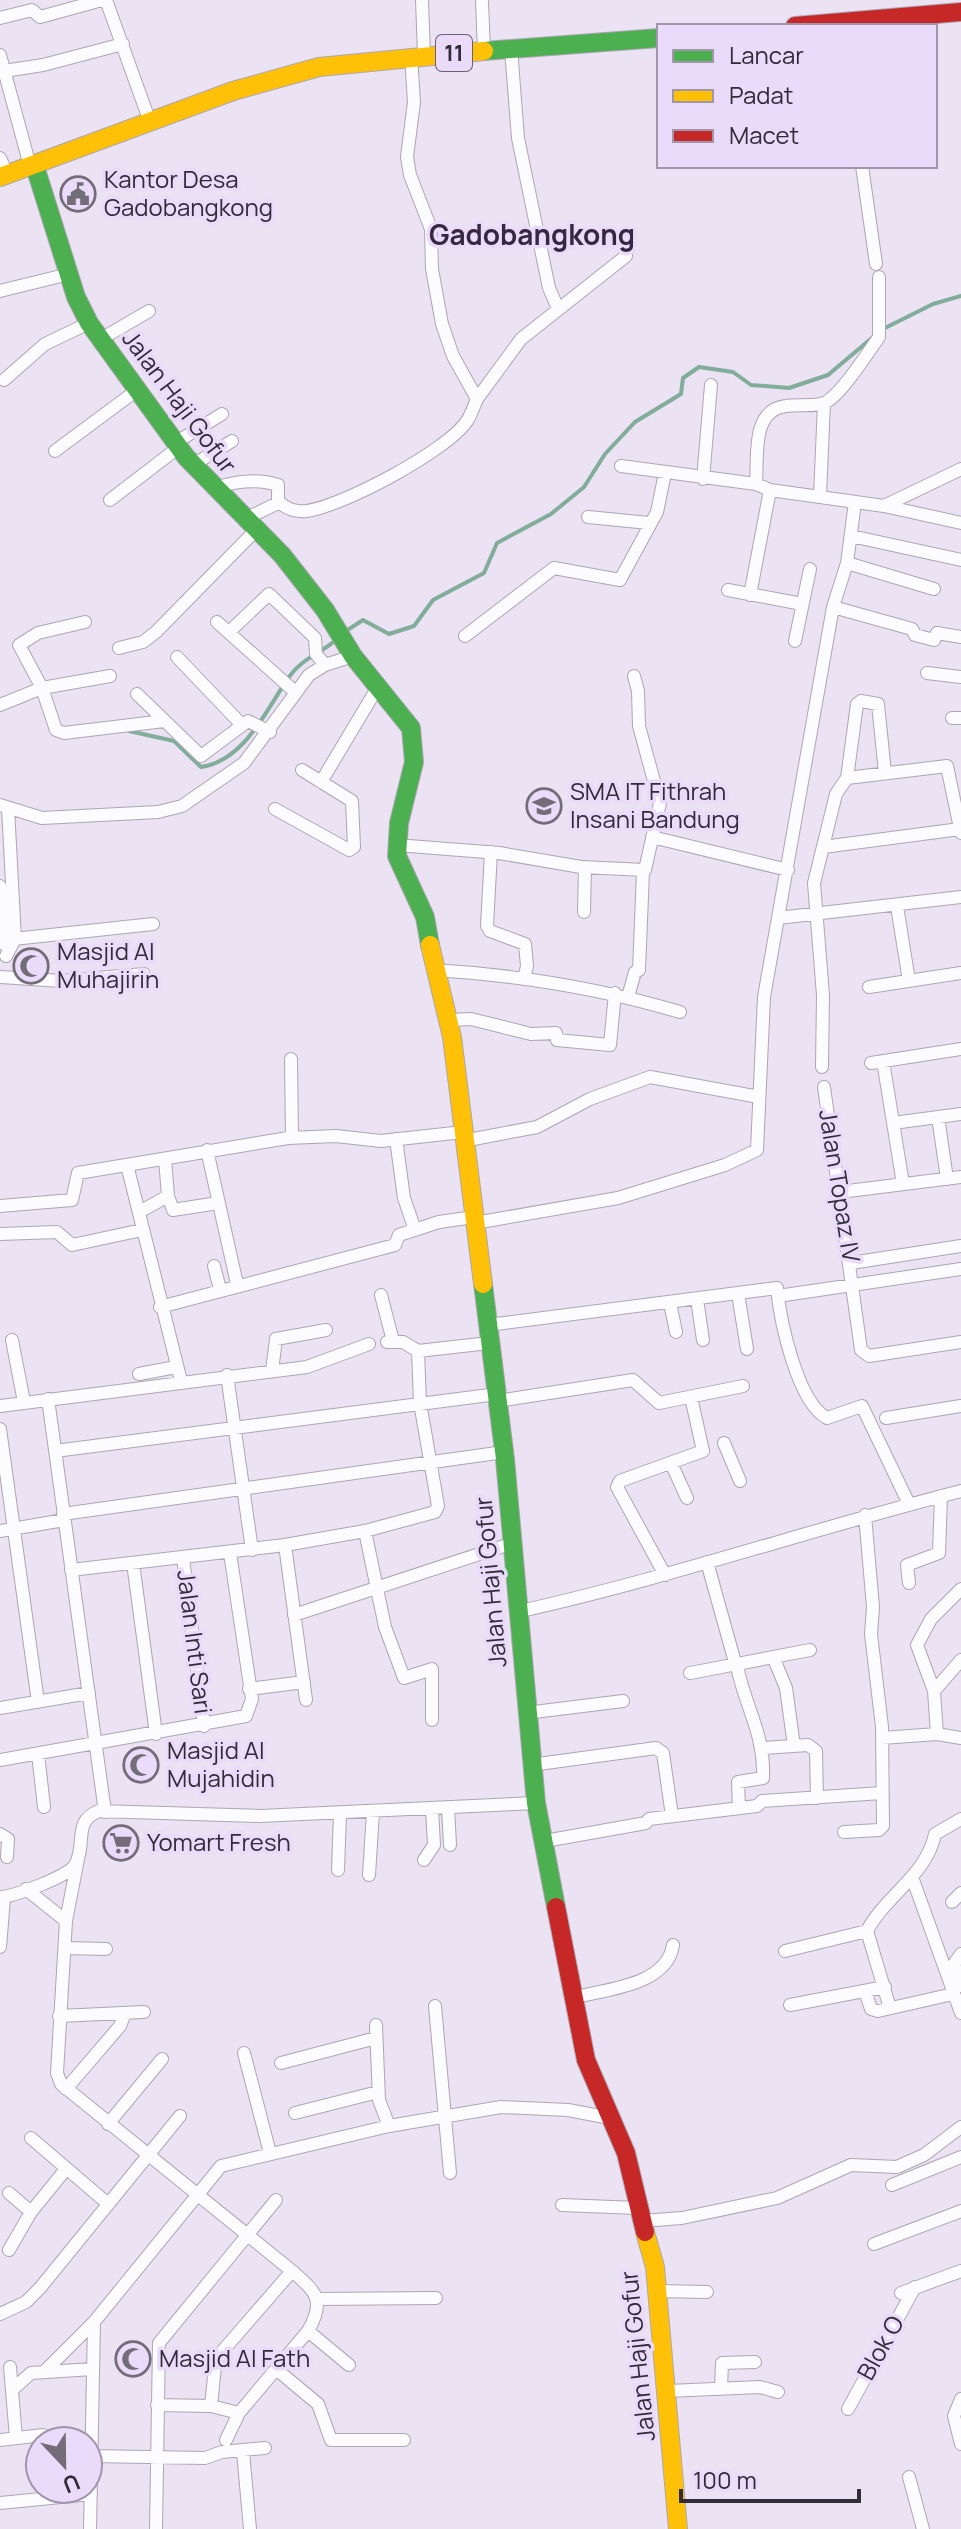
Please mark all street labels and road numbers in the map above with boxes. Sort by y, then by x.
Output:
road number: 11 [436,35,472,71]
street label: Jalan Haji Gofur [116,323,245,480]
street label: Jalan Topaz IV [812,1107,869,1265]
street label: Jalan Haji Gofur [466,1495,513,1669]
street label: Jalan Inti Sari [170,1568,221,1716]
street label: Jalan Haji Gofur [611,2269,662,2443]
street label: Blok O [849,2309,911,2385]

